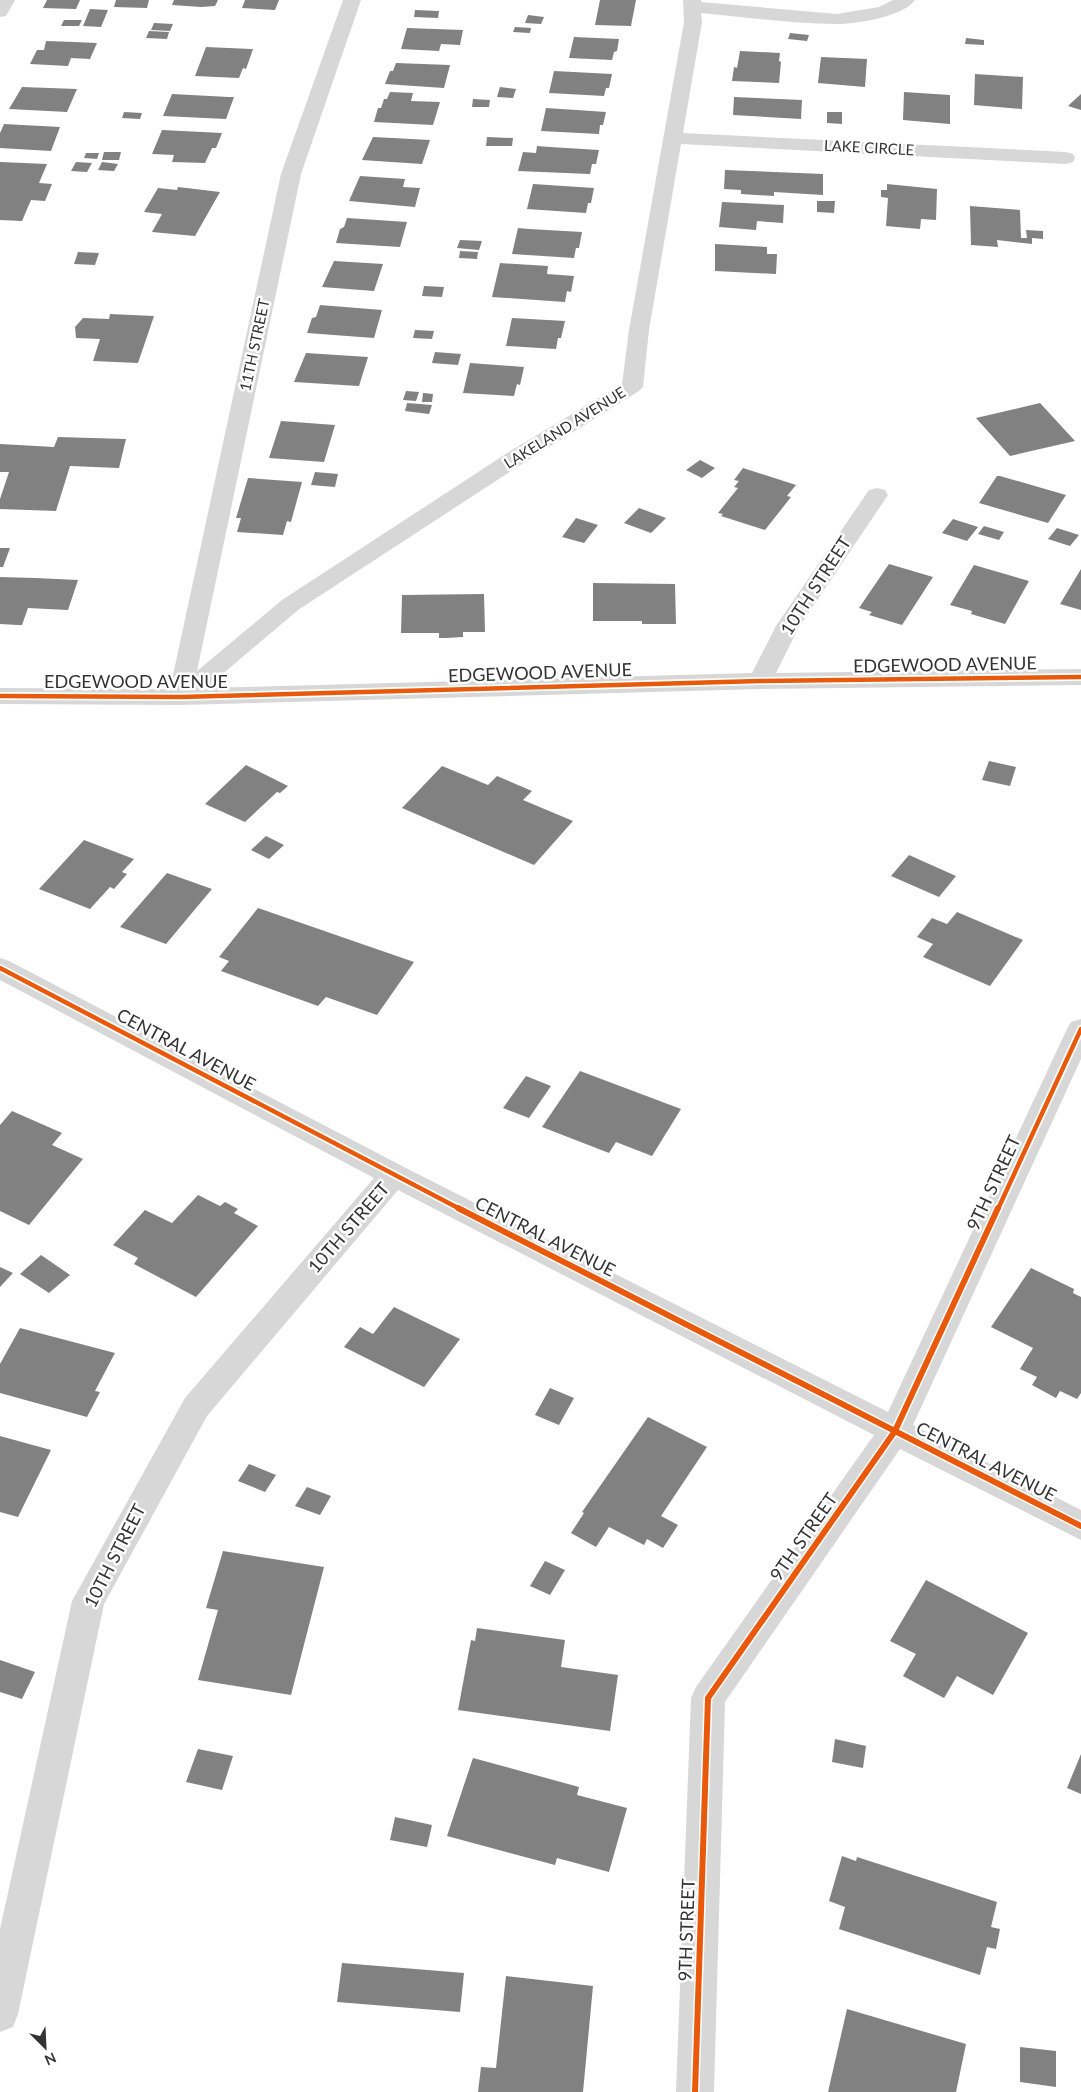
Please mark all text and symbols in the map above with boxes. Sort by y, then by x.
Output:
street label: LAKE CIRCLE [824,136,915,158]
street label: 11TH STREET [235,297,273,393]
street label: LAKELAND AVENUE [500,382,629,472]
street label: 10TH STREET [775,532,855,639]
street label: EDGEWOOD AVENUE [853,651,1037,677]
street label: EDGEWOOD AVENUE [448,658,632,686]
street label: EDGEWOOD AVENUE [44,670,228,692]
street label: CENTRAL AVENUE [113,1003,260,1095]
street label: 9TH STREET [961,1131,1025,1234]
street label: 10TH STREET [303,1177,394,1277]
street label: CENTRAL AVENUE [472,1191,619,1281]
street label: CENTRAL AVENUE [913,1416,1060,1506]
street label: 9TH STREET [765,1488,842,1585]
street label: 10TH STREET [79,1500,150,1611]
street label: 9TH STREET [673,1878,699,1982]
north arrow [20,2022,70,2072]
text: N [42,2049,59,2069]

